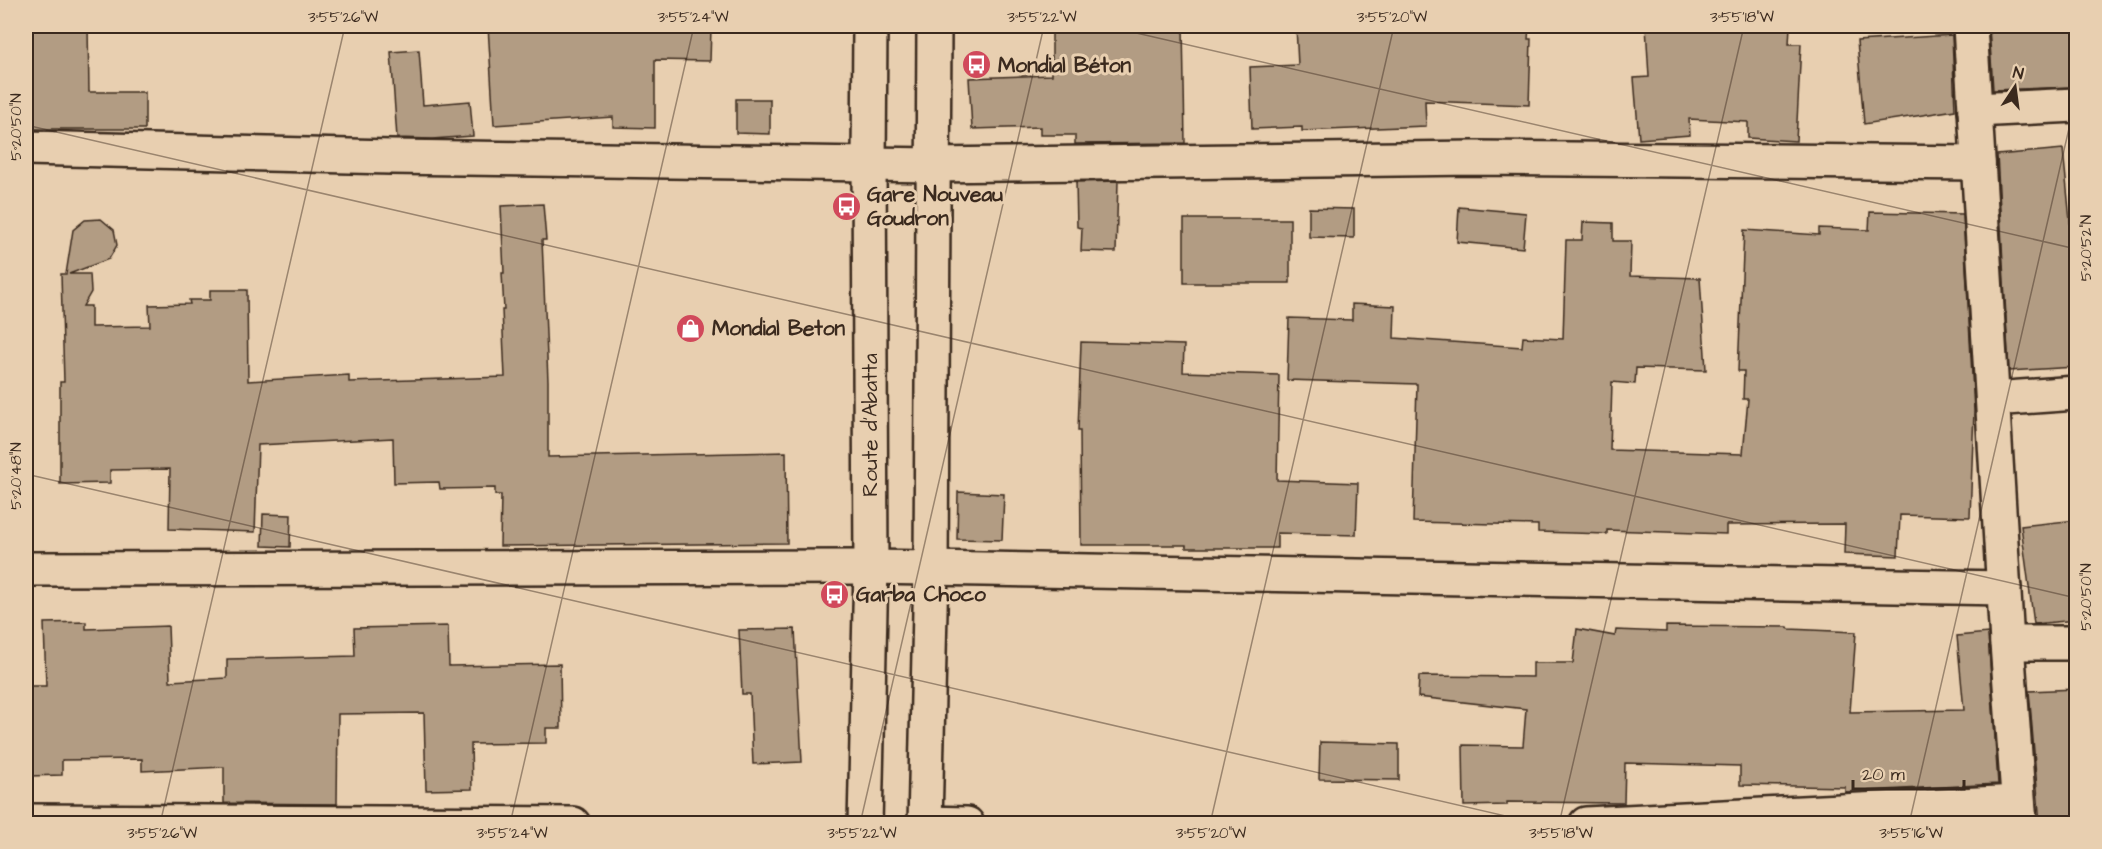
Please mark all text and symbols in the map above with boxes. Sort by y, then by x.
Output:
text: 3°55'26"W [308,7,378,28]
text: 3°55'24"W [657,7,729,28]
text: 3°55'22"W [1007,7,1077,28]
text: 3°55'20"W [1357,7,1427,28]
text: 3°55'18"W [1710,7,1774,28]
bus stop icon: Mondial Béton [961,49,993,81]
place label: Mondial Béton [998,51,1132,80]
north arrow [1985,57,2045,117]
text: N [2011,62,2026,85]
text: 5°20'50"N [6,93,27,161]
place label: Gare Nouveau Goudron [867,180,1003,233]
bus stop icon: Gare Nouveau Goudron [830,190,862,222]
text: 5°20'52"N [2076,215,2097,281]
shop icon: Mondial Beton [675,312,707,344]
place label: Mondial Beton [712,314,846,343]
street label: Route d'Abatta [856,353,885,497]
text: 5°20'48"N [6,442,27,510]
text: 5°20'50"N [2076,563,2097,631]
bus stop icon: Garba Choco [819,578,851,610]
place label: Garba Choco [856,580,986,609]
scale bar [1853,753,1964,791]
text: 20 m [1862,762,1905,787]
text: 3°55'26"W [127,823,197,844]
text: 3°55'24"W [476,823,548,844]
text: 3°55'22"W [827,823,897,844]
text: 3°55'20"W [1176,823,1246,844]
text: 3°55'18"W [1529,823,1593,844]
text: 3°55'16"W [1879,823,1943,844]

